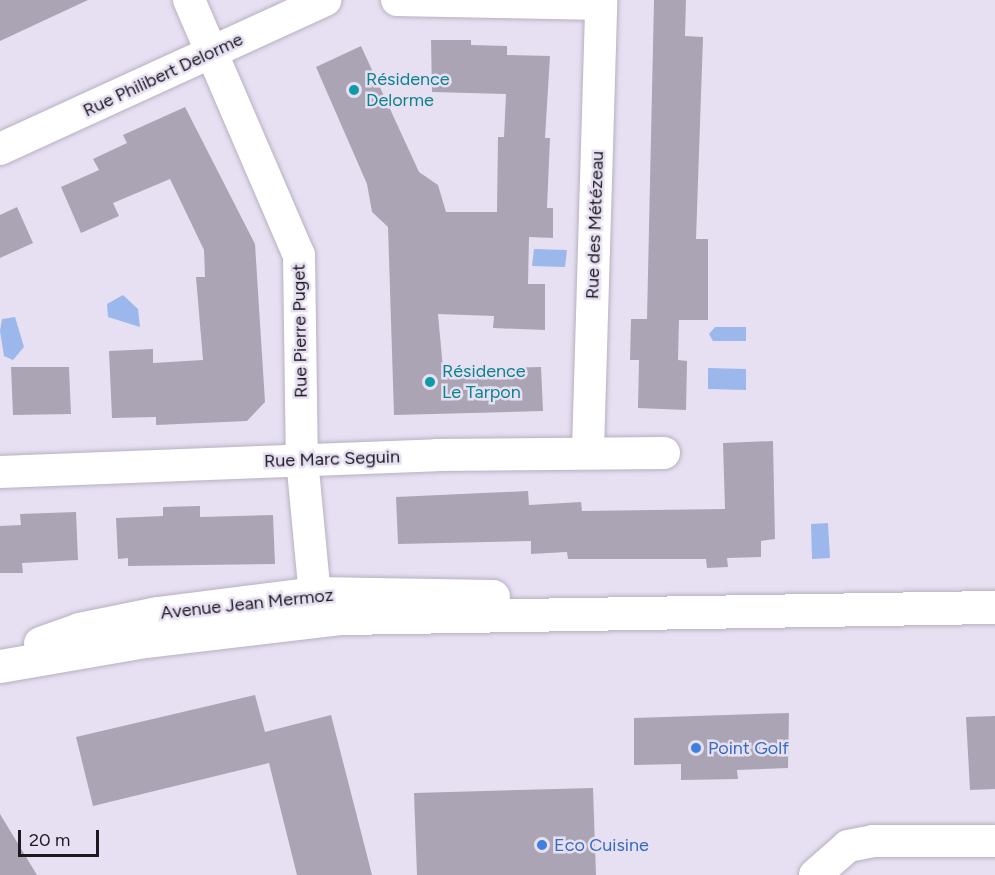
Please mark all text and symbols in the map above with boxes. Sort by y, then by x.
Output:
street label: Rue Philibert Delorme [80,28,246,122]
place label: Résidence Delorme [366,69,450,112]
marker: Résidence Delorme [347,83,361,97]
street label: Rue des Métézeau [582,150,608,300]
street label: Rue Pierre Puget [288,264,312,398]
place label: Résidence Le Tarpon [442,361,526,404]
marker: Résidence Le Tarpon [423,375,437,389]
street label: Rue Marc Seguin [264,446,400,472]
street label: Avenue Jean Mermoz [159,584,335,624]
place label: Point Golf [708,737,789,759]
marker: Point Golf [689,741,703,755]
scale bar [21,818,102,856]
text: 20 m [29,829,70,851]
place label: Eco Cuisine [554,834,649,856]
marker: Eco Cuisine [535,838,549,852]

